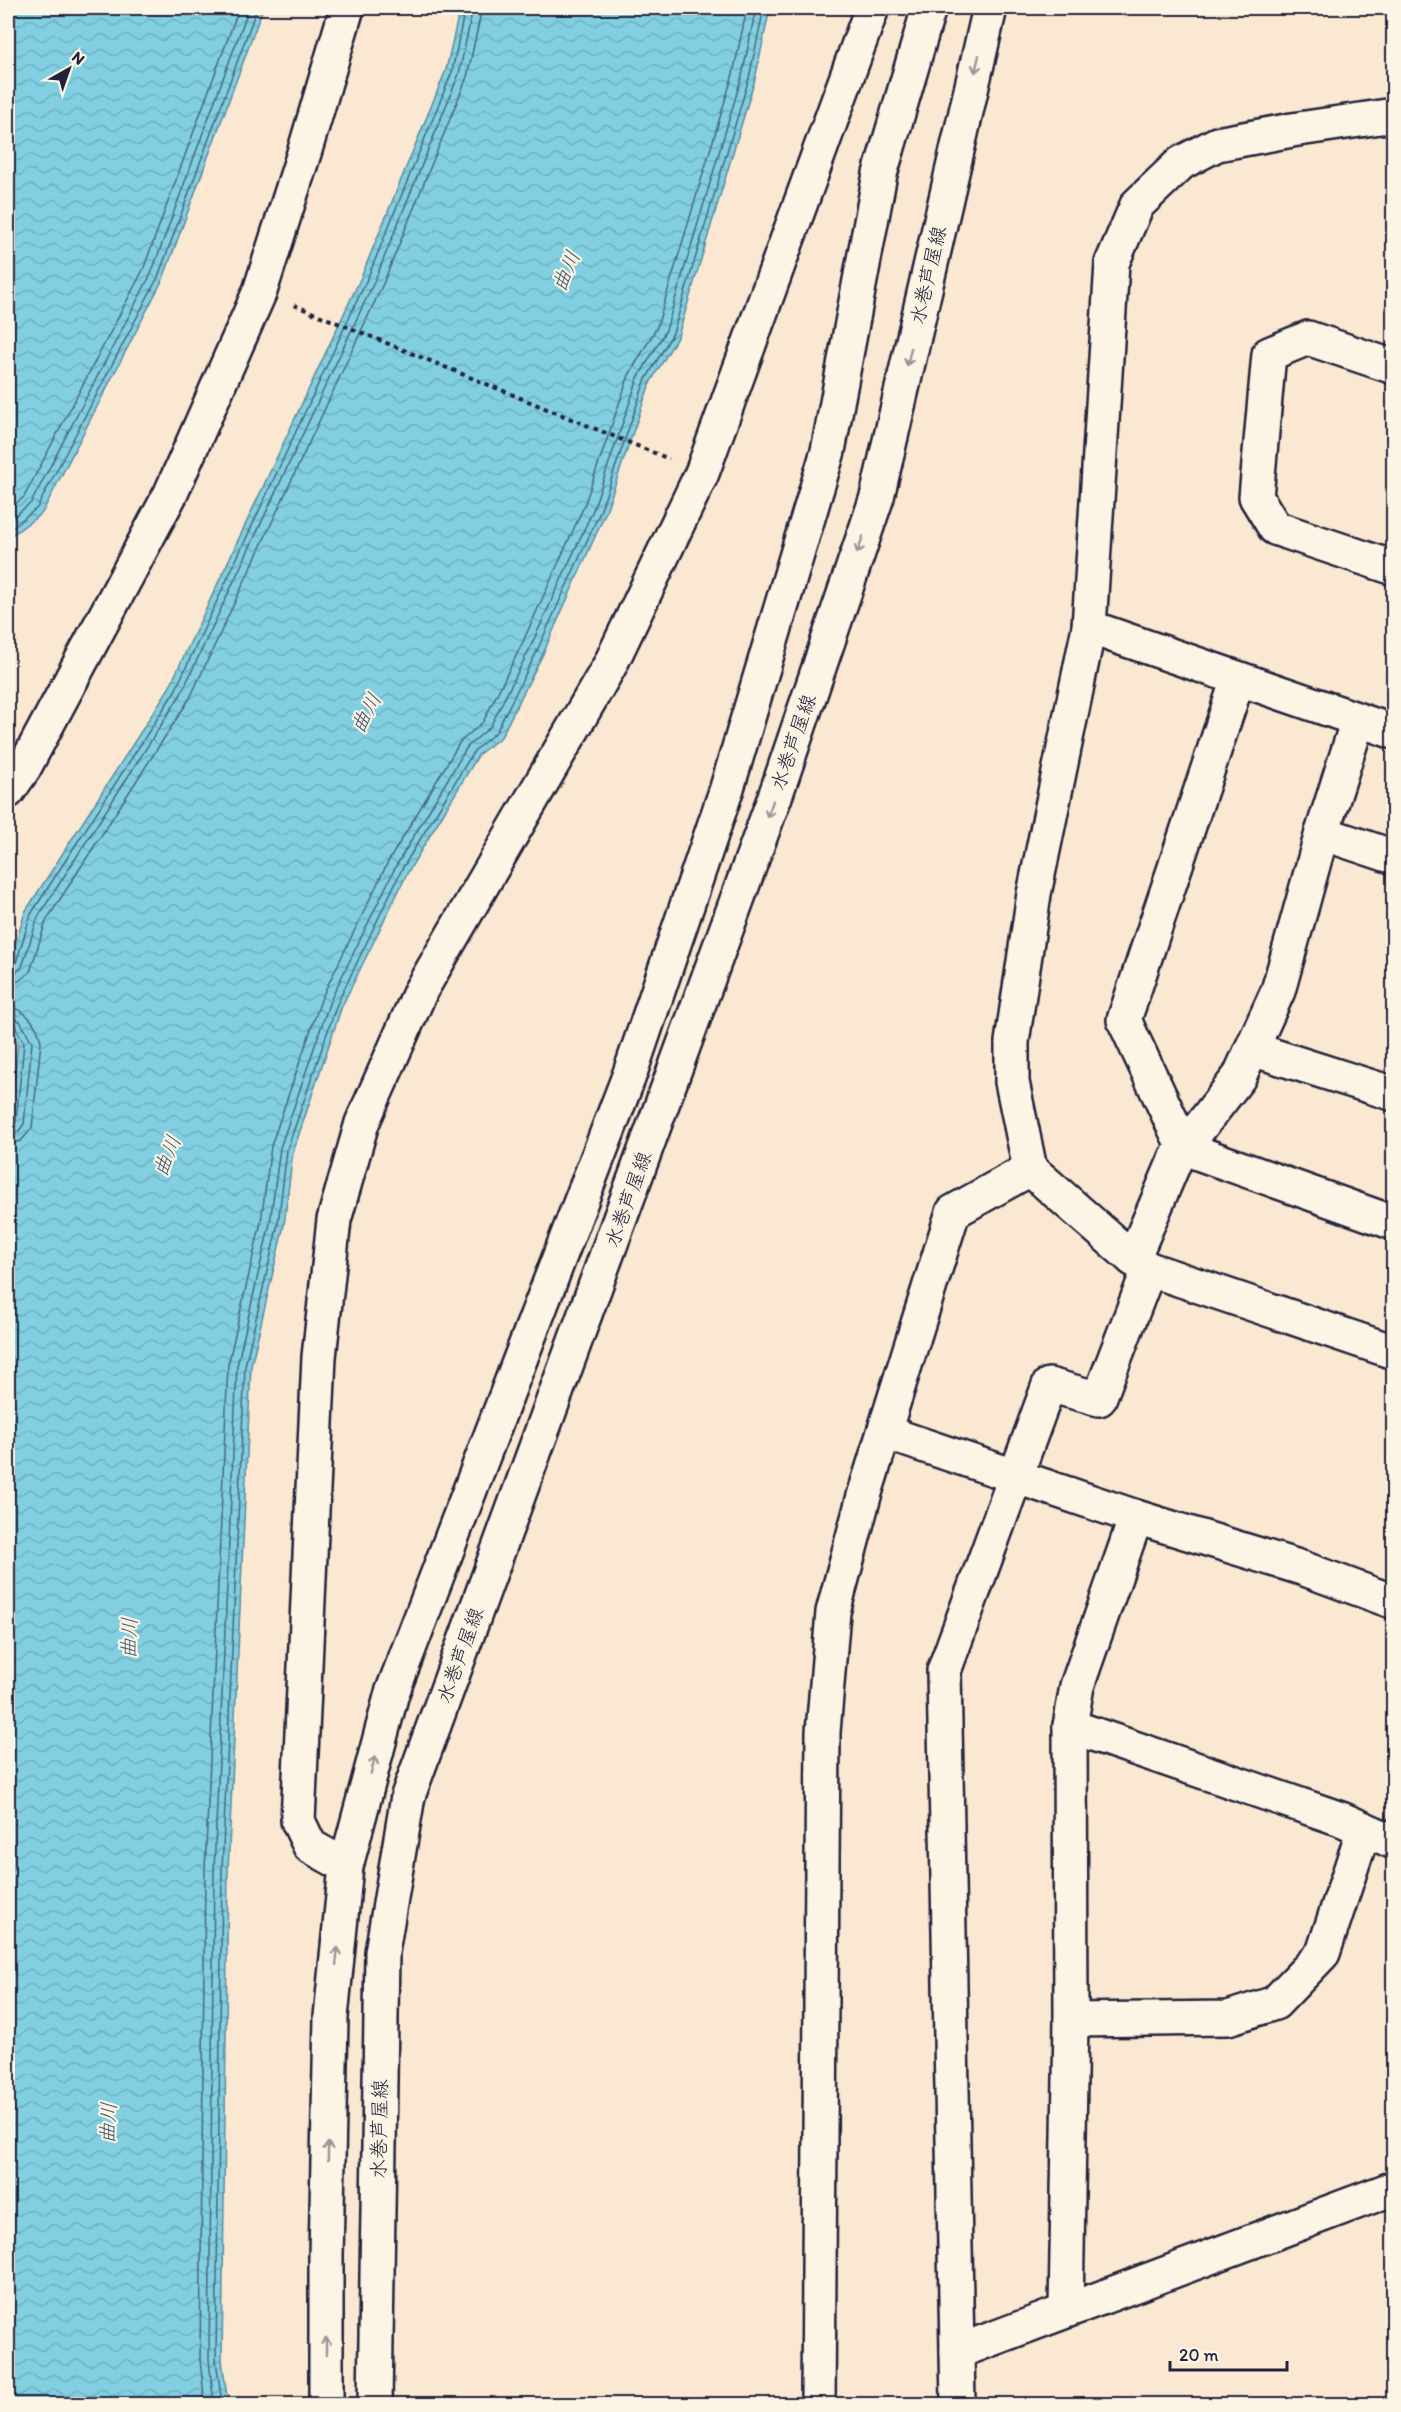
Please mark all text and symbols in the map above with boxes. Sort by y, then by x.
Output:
north arrow [39,39,99,99]
text: N [68,47,89,69]
one-way arrow [970,55,982,74]
street label: 水巻芦屋線 [905,224,951,326]
water label: 曲川 [546,247,585,295]
one-way arrow [903,347,914,366]
one-way arrow [854,535,865,554]
water label: 曲川 [345,688,386,737]
street label: 水巻芦屋線 [765,691,821,793]
one-way arrow [763,799,774,818]
water label: 曲川 [147,1132,186,1180]
street label: 水巻芦屋線 [600,1148,656,1250]
street label: 水巻芦屋線 [432,1604,488,1706]
water label: 曲川 [115,1617,142,1659]
one-way arrow [368,1756,379,1775]
one-way arrow [332,1947,343,1967]
street label: 水巻芦屋線 [366,2079,392,2179]
water label: 曲川 [94,2101,121,2145]
one-way arrow [322,2142,334,2162]
scale bar [1170,2334,1287,2372]
one-way arrow [320,2337,332,2357]
text: 20 m [1179,2344,1219,2366]

